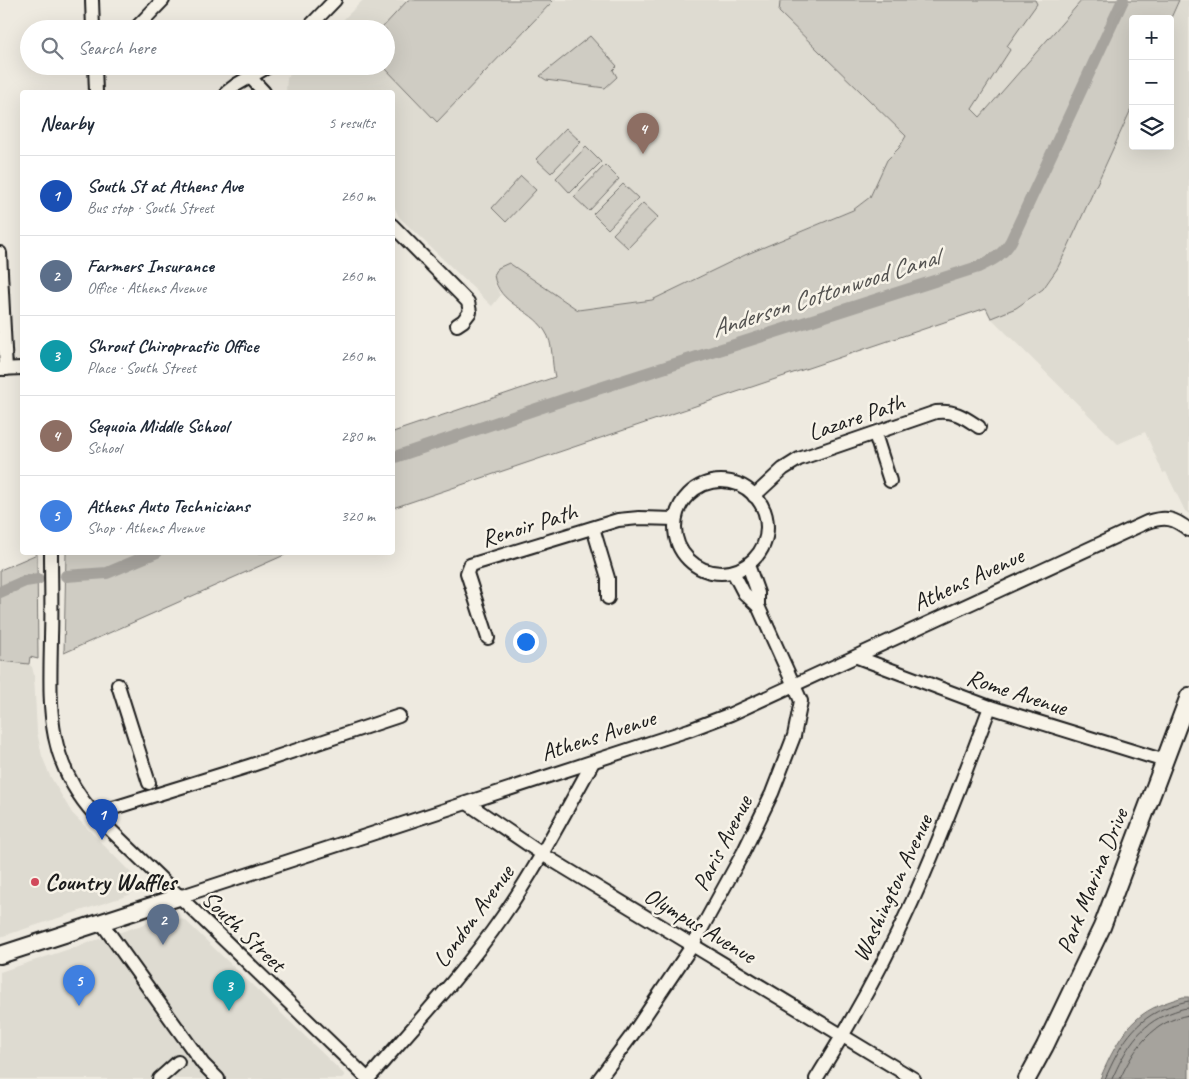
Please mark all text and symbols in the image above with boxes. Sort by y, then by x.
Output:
map controls [1129,15,1174,150]
button: + [1129,15,1174,60]
search box [20,20,395,75]
icon: search [38,34,66,62]
text: Search here [78,36,155,60]
button: − [1129,60,1174,105]
button: layers [1129,105,1174,150]
text: Nearby [40,110,93,136]
text: 5 results [328,113,375,133]
pin: 4 [627,113,659,154]
text: South St at Athens Ave [87,174,243,198]
text: 1 [52,186,60,206]
text: 260 m [341,186,375,206]
text: Bus stop · South Street [87,198,214,218]
water label: Anderson Cottonwood Canal [707,239,950,345]
text: Farmers Insurance [87,254,214,278]
text: 2 [52,266,60,286]
text: 260 m [341,266,375,286]
text: Office · Athens Avenue [87,278,206,298]
text: Shrout Chiropractic Office [87,334,258,358]
text: 3 [52,346,60,366]
text: 260 m [341,346,375,366]
text: Place · South Street [87,358,196,378]
street label: Lazare Path [804,386,910,447]
text: Sequoia Middle School [87,414,229,438]
text: 4 [52,426,60,446]
text: 280 m [341,426,375,446]
text: School [87,438,121,458]
text: Athens Auto Technicians [87,494,249,518]
street label: Renoir Path [478,496,582,554]
text: 5 [53,506,59,526]
text: 320 m [341,506,375,526]
text: Shop · Athens Avenue [87,518,204,538]
street label: Athens Avenue [908,539,1030,618]
your location [513,629,539,655]
street label: Rome Avenue [963,662,1073,723]
street label: Athens Avenue [537,702,661,768]
street label: Paris Avenue [685,788,760,896]
pin: 1 [86,799,118,840]
street label: Park Marina Drive [1049,802,1136,958]
street label: Washington Avenue [845,808,940,966]
street label: London Avenue [426,857,521,973]
place label: Country Waffles [45,867,179,897]
marker: Country Waffles [29,876,41,888]
street label: Olympus Avenue [639,880,763,971]
street label: South Street [196,884,294,980]
pin: 2 [147,904,179,945]
pin: 5 [63,965,95,1006]
pin: 3 [213,970,245,1011]

